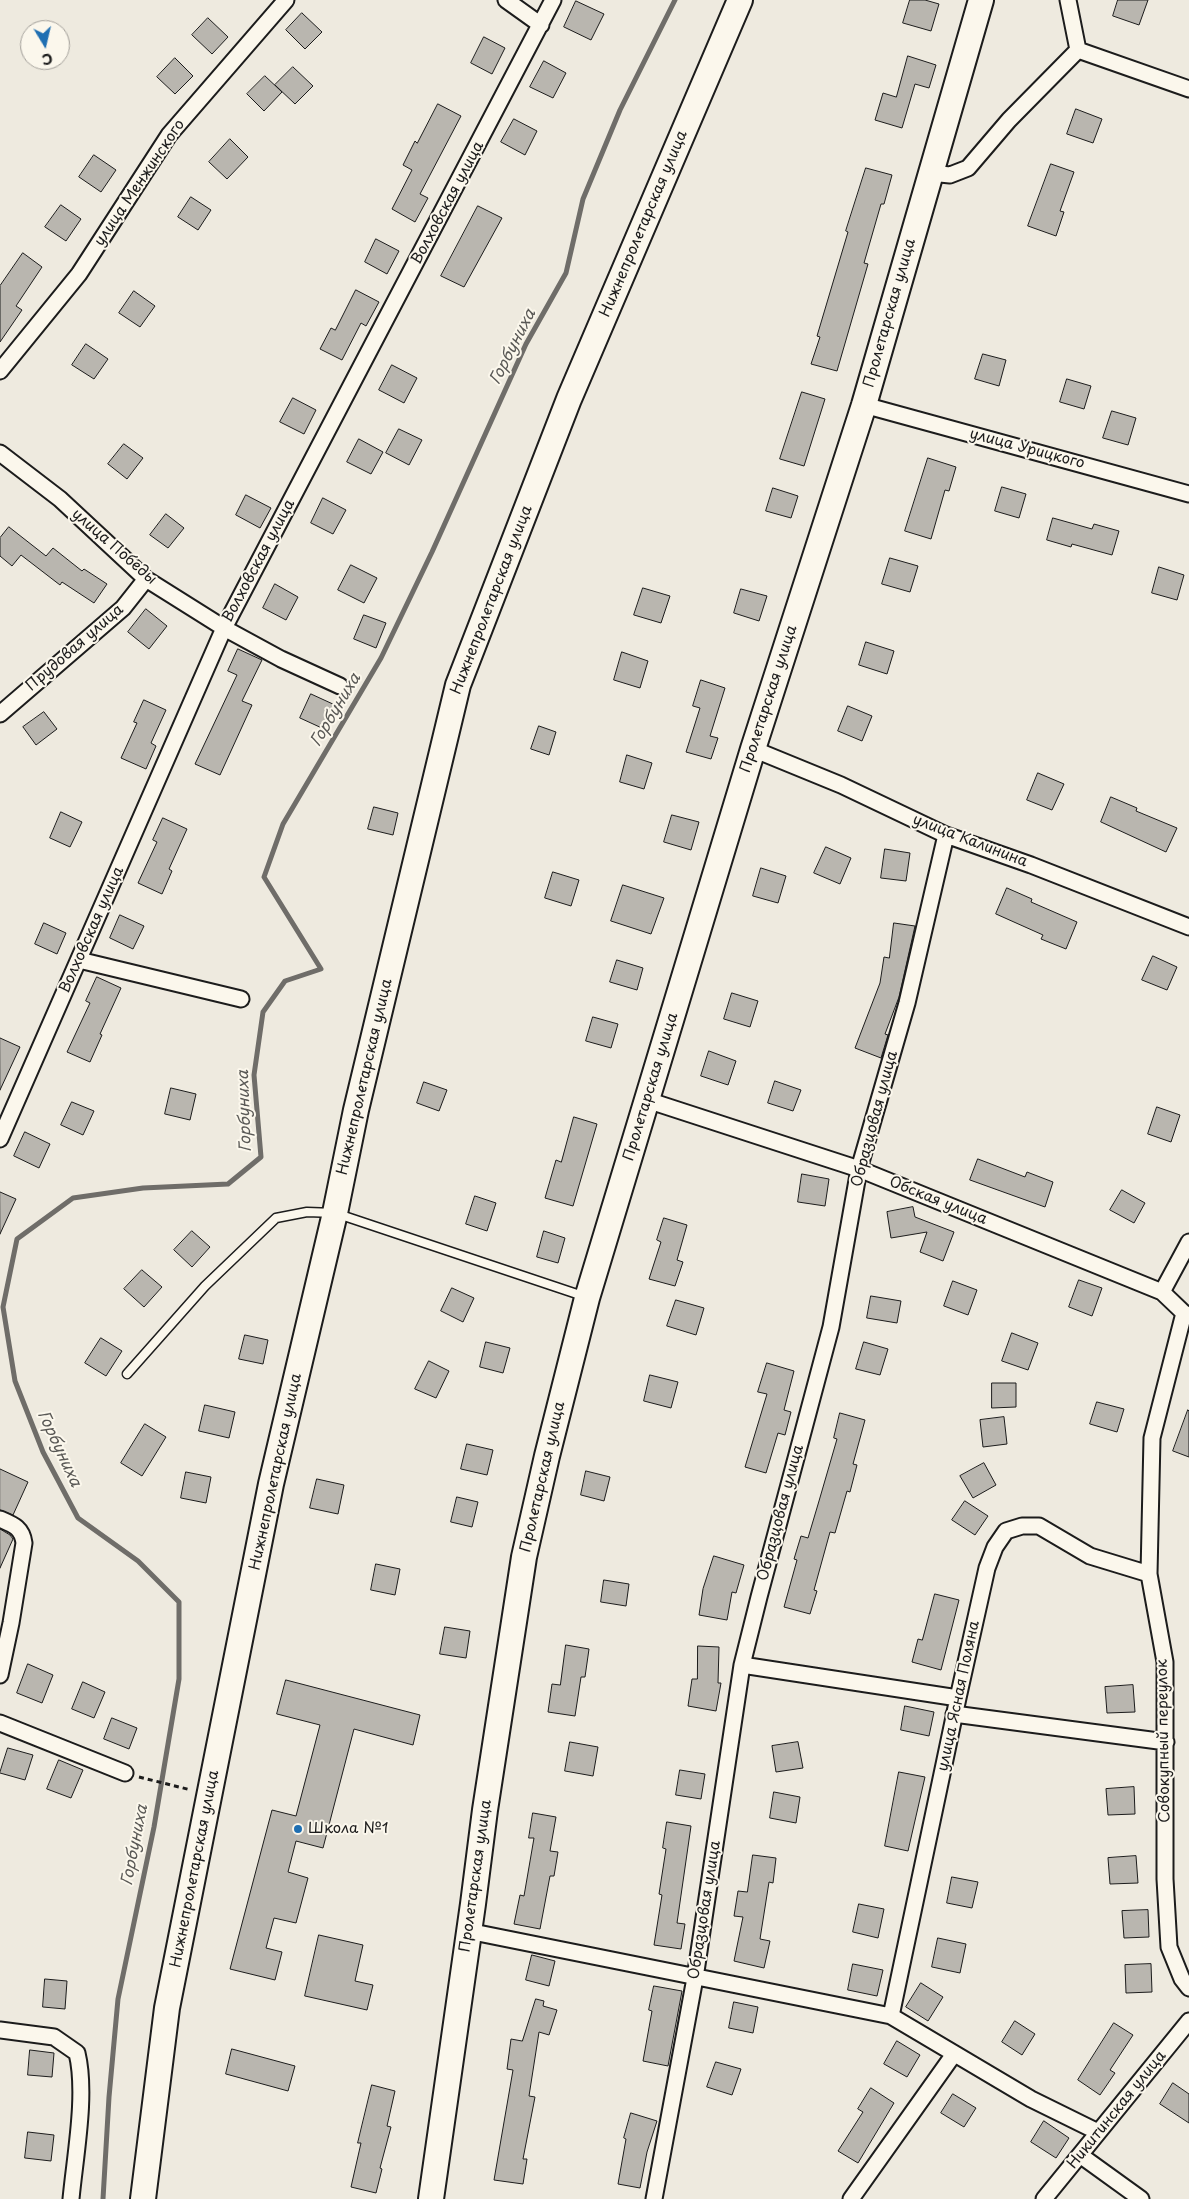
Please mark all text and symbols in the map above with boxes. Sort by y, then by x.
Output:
north arrow [20,20,70,70]
text: С [40,48,54,71]
street label: улица Менжинского [91,116,189,250]
street label: Нижнепролетарская улица [596,128,692,320]
street label: Волховская улица [408,138,488,268]
street label: Пролетарская улица [860,237,920,389]
water label: Горбуниха [486,306,540,388]
street label: улица Урицкого [968,425,1086,473]
street label: Волховская улица [219,496,299,626]
street label: Нижнепролетарская улица [448,503,536,697]
street label: улица Победы [68,505,160,589]
street label: Прудовая улица [23,601,127,695]
street label: Пролетарская улица [737,623,801,775]
water label: Горбуниха [307,670,365,750]
street label: улица Калинина [910,811,1030,871]
street label: Волховская улица [56,864,128,996]
street label: Нижнепролетарская улица [334,977,396,1177]
street label: Пролетарская улица [620,1011,682,1163]
street label: Образцовая улица [848,1049,902,1189]
water label: Горбуниха [234,1070,256,1152]
street label: Обская улица [886,1173,990,1229]
street label: Нижнепролетарская улица [246,1372,306,1572]
street label: Пролетарская улица [517,1400,569,1554]
water label: Горбуниха [33,1408,85,1490]
street label: Образцовая улица [754,1443,808,1583]
street label: улица Ясная Поляна [934,1619,984,1773]
street label: Совокупный переулок [1154,1659,1174,1823]
street label: Нижнепролетарская улица [167,1769,223,1969]
street label: Пролетарская улица [456,1799,496,1953]
water label: Горбуниха [118,1803,152,1887]
place label: Школа №1 [308,1820,388,1838]
marker: Школа №1 [292,1823,304,1835]
street label: Образцовая улица [685,1839,725,1981]
street label: Никитинская улица [1064,2047,1170,2173]

